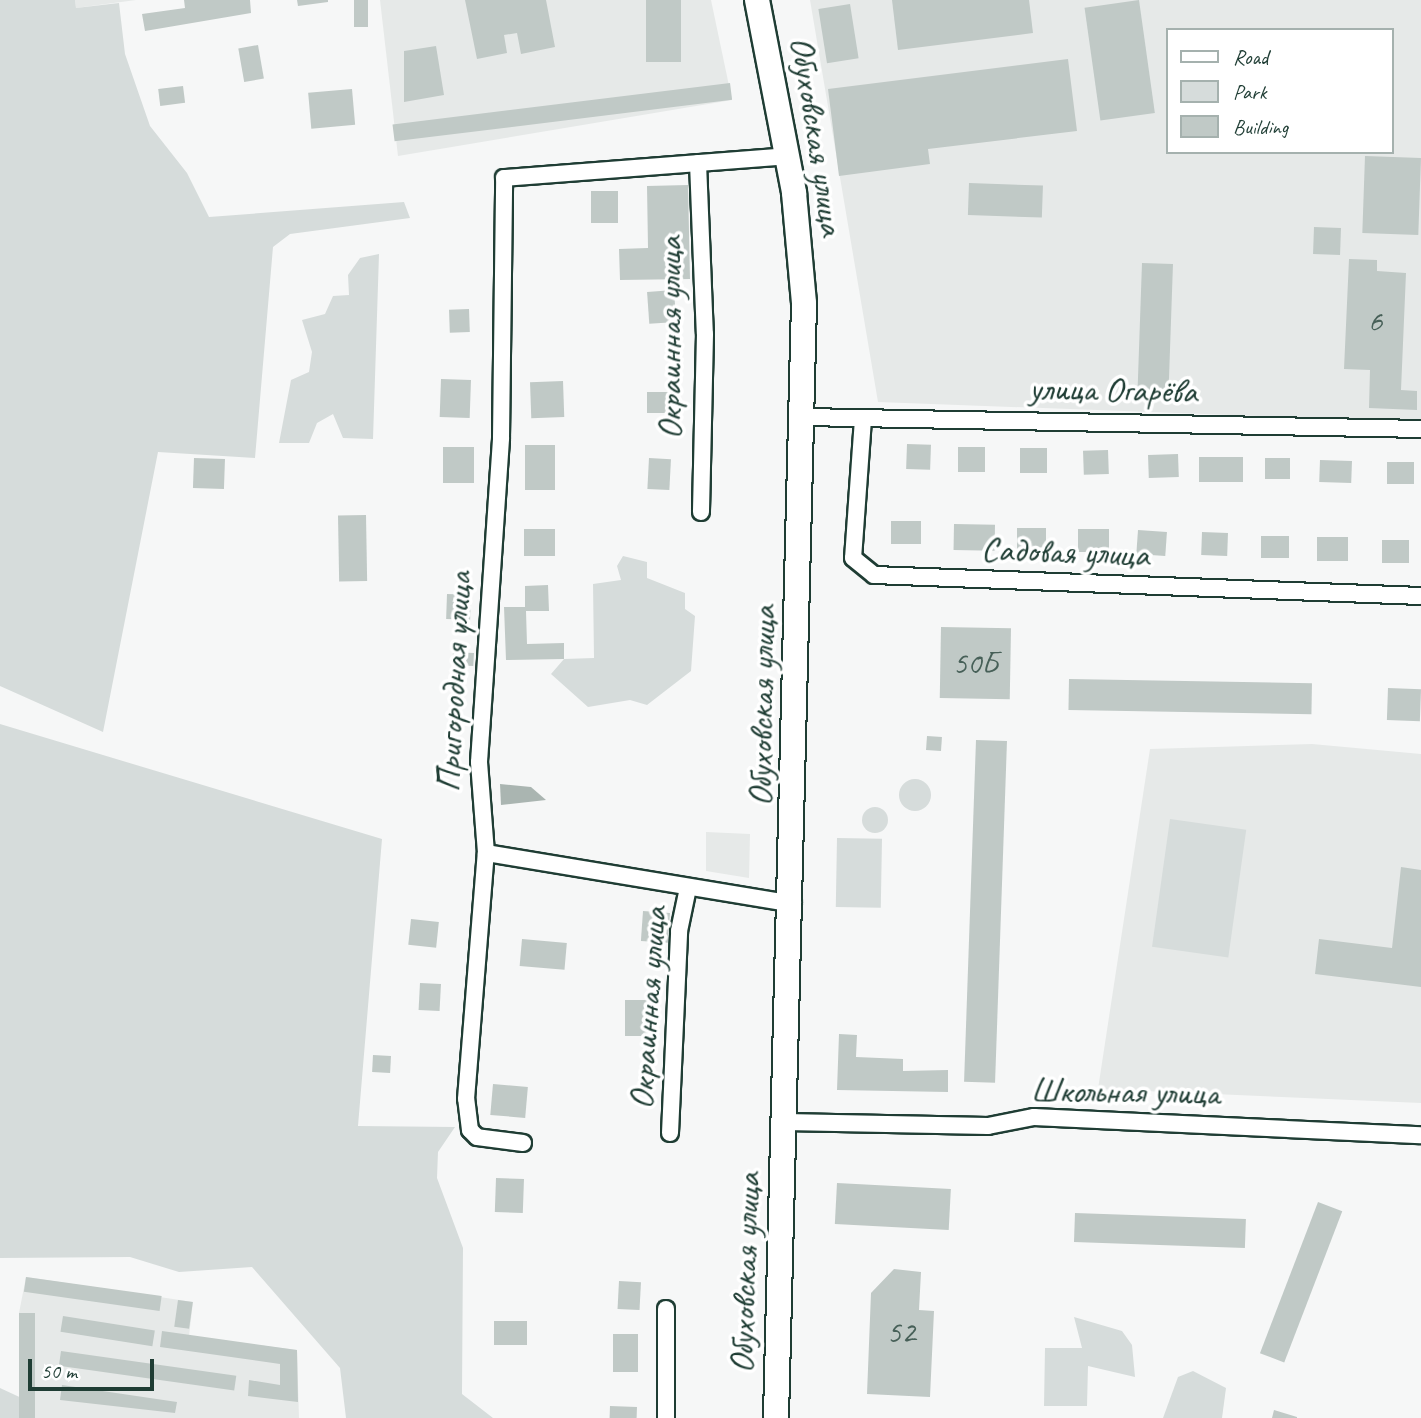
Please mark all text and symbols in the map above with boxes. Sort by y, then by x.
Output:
legend [1166,28,1393,154]
street label: Обуховская улица [780,33,854,239]
text: Road [1233,44,1268,70]
text: Park [1233,79,1266,105]
text: Building [1233,114,1288,140]
street label: Окраинная улица [649,235,691,441]
house number: 6 [1368,302,1382,340]
street label: улица Огарёва [1028,368,1198,412]
street label: Садовая улица [979,528,1151,576]
street label: Пригородная улица [427,570,481,794]
street label: Обуховская улица [739,604,785,808]
house number: 50Б [952,644,998,682]
street label: Окраинная улица [620,904,676,1112]
street label: Школьная улица [1030,1069,1220,1115]
street label: Обуховская улица [720,1171,770,1375]
house number: 52 [887,1313,915,1351]
scale bar [32,1344,158,1388]
text: 50 m [41,1358,77,1384]

